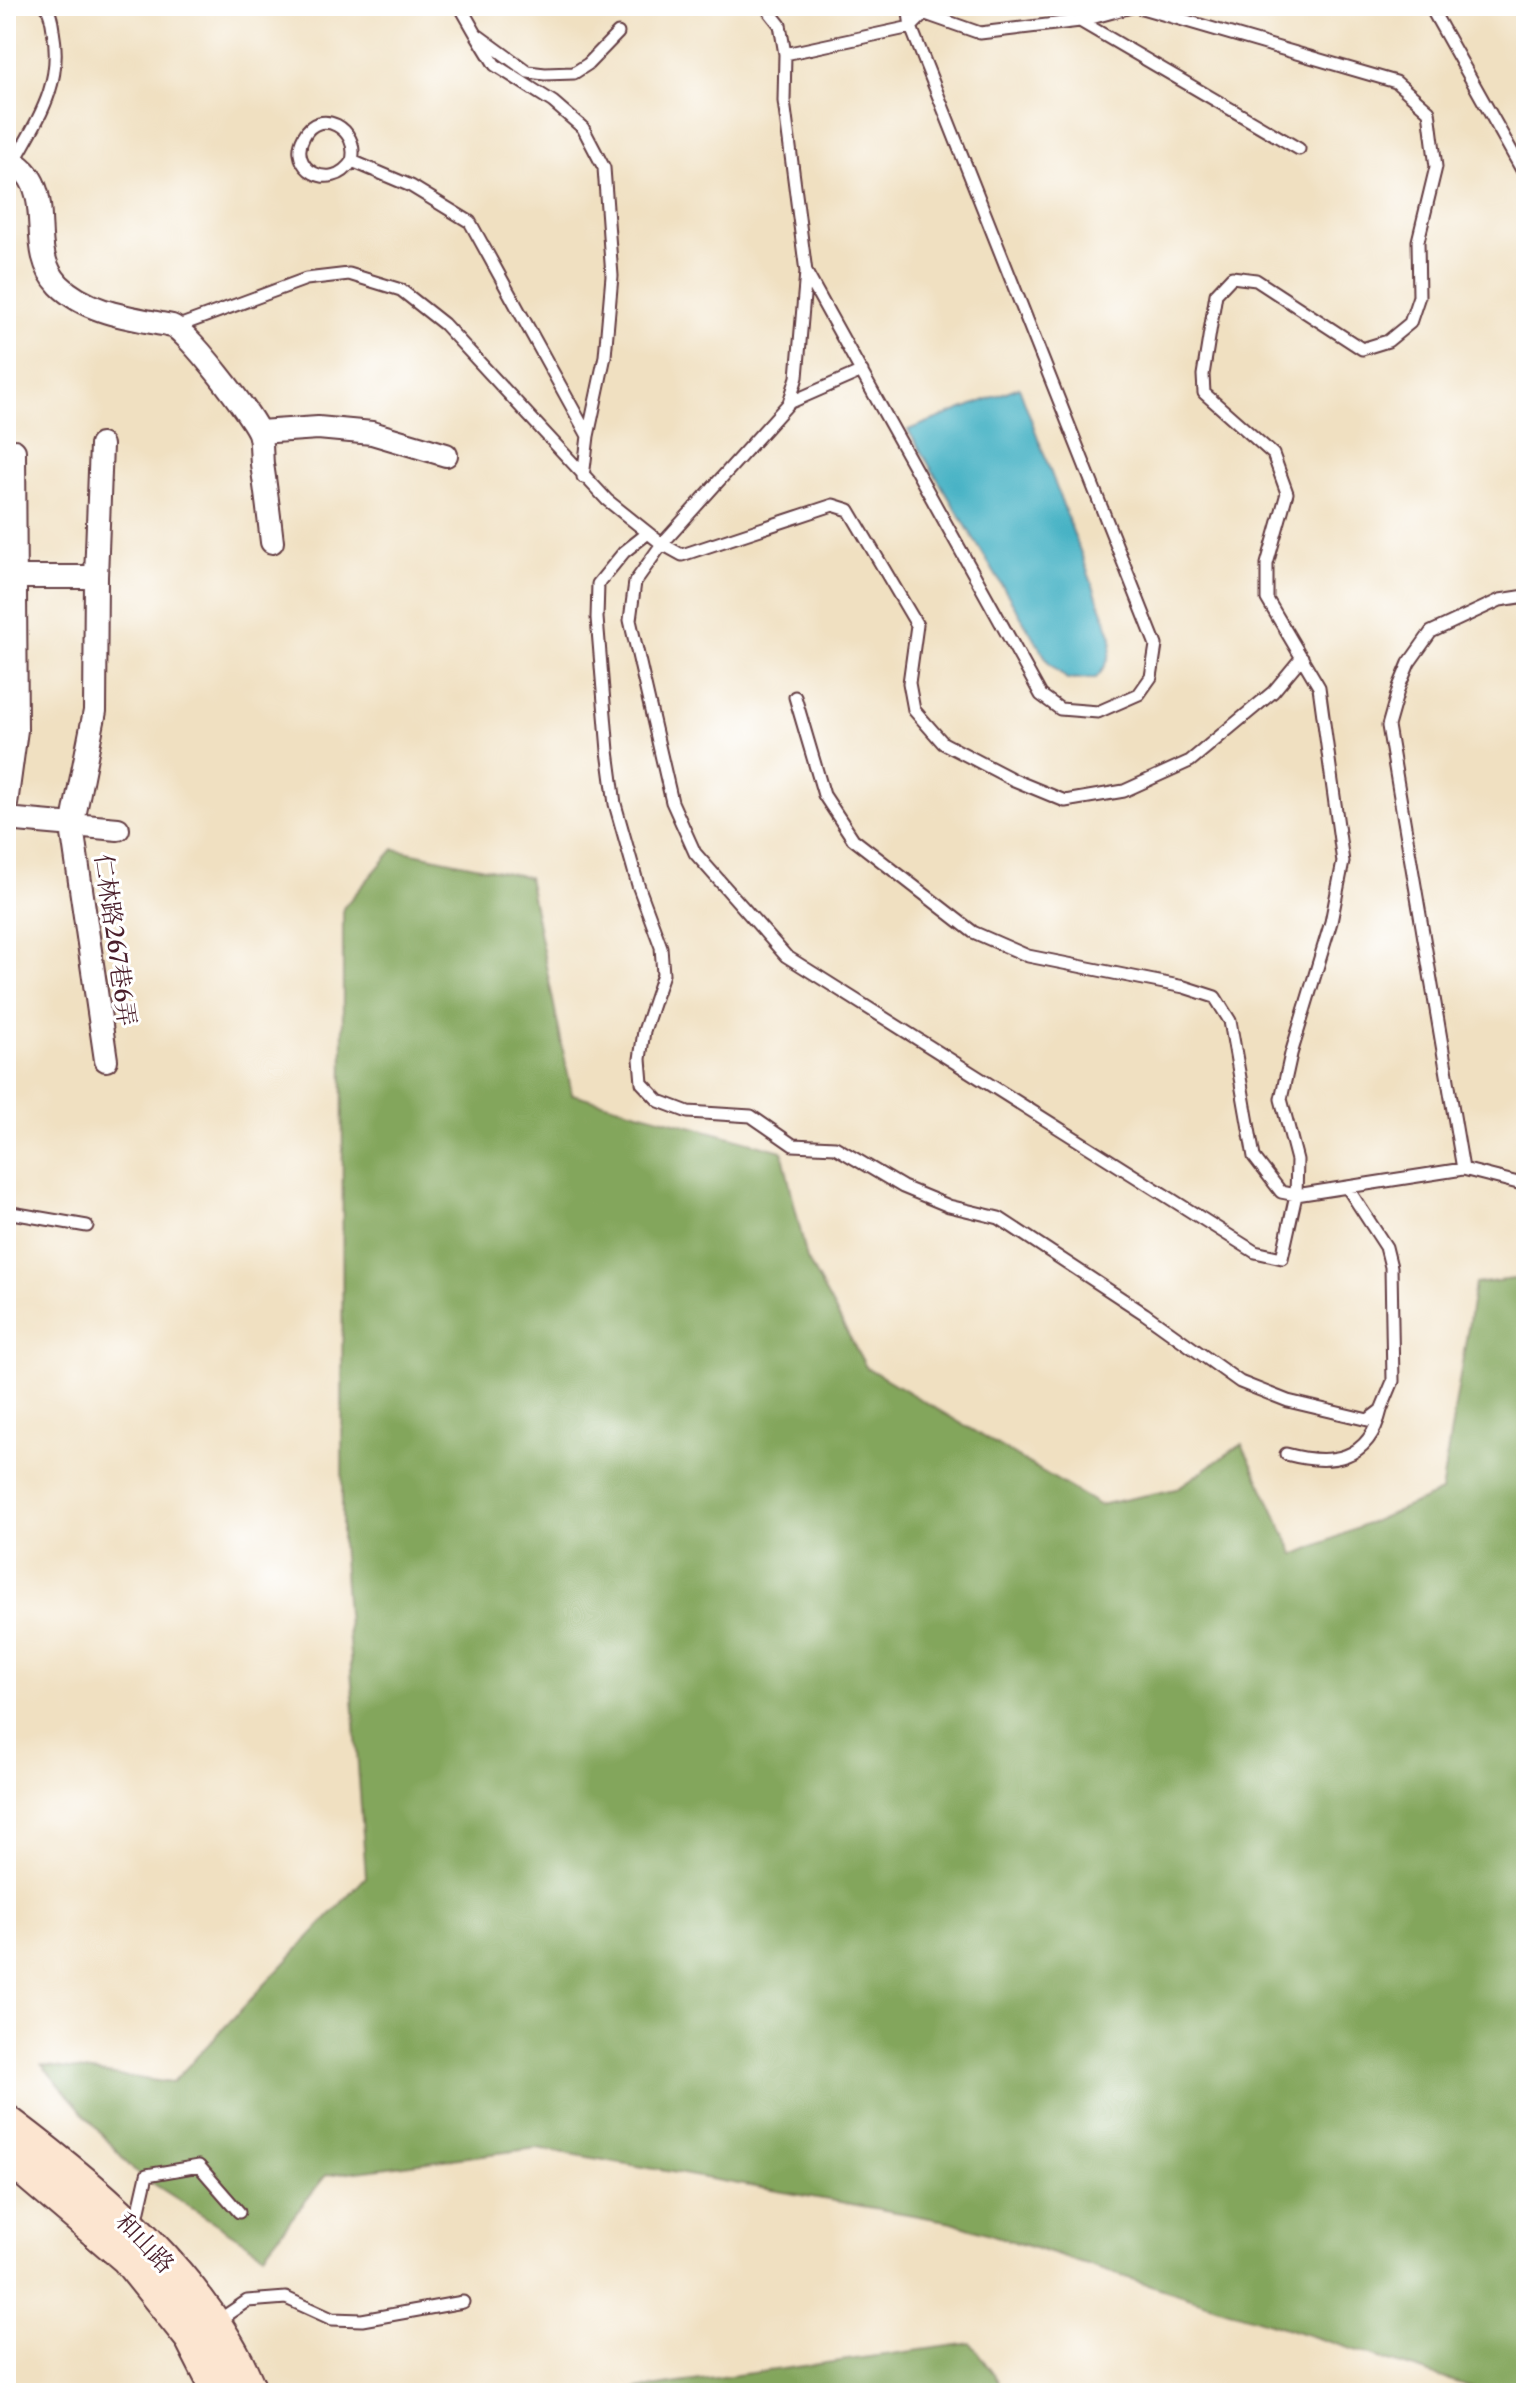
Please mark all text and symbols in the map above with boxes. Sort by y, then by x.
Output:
street label: 仁林路267巷6弄 [89,852,142,1028]
street label: 和山路 [110,2206,181,2279]

